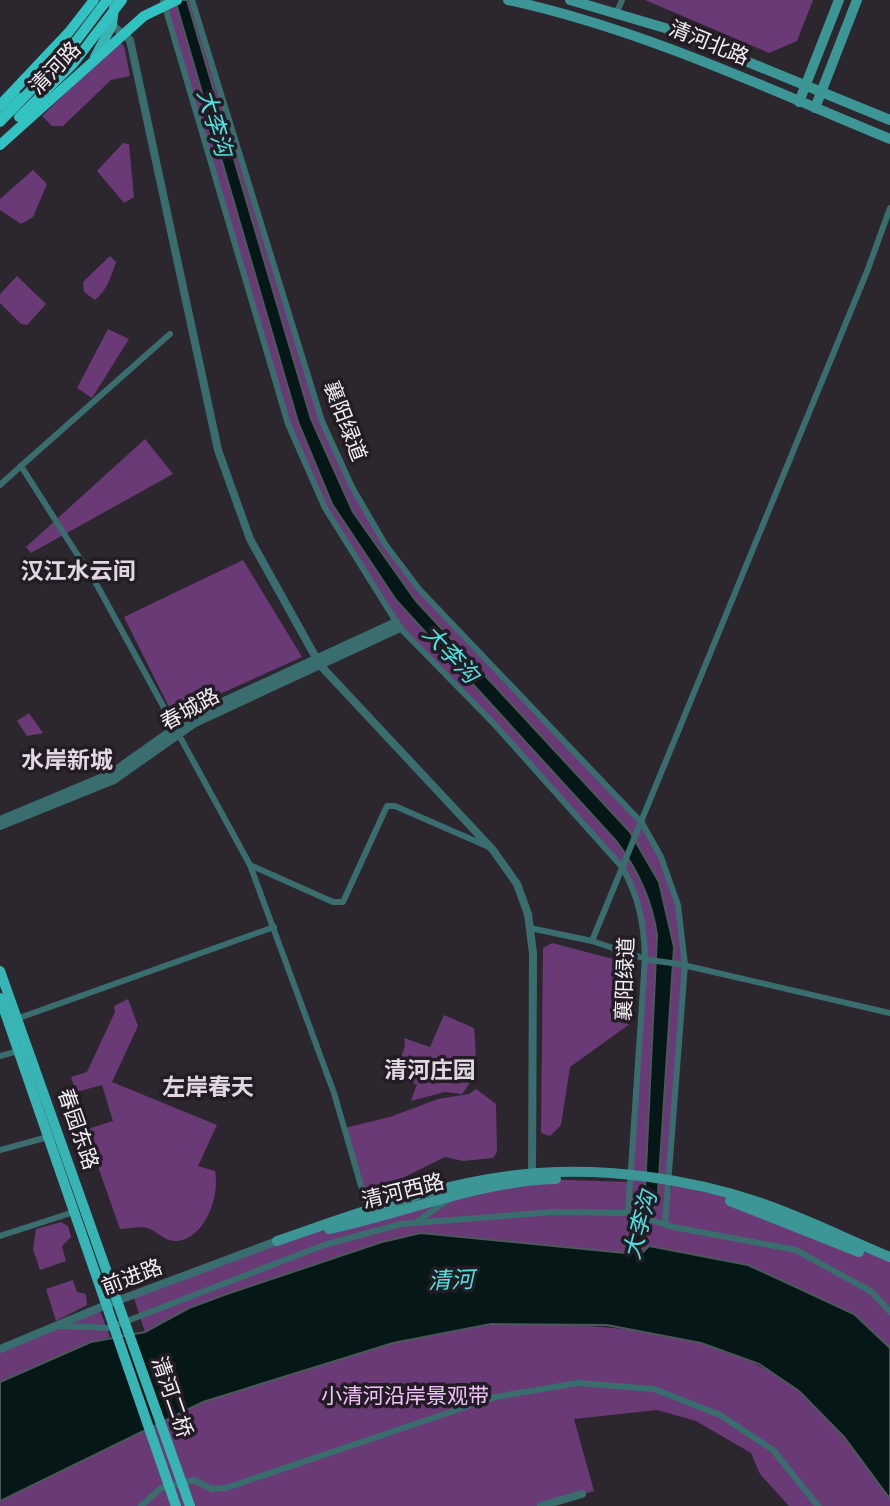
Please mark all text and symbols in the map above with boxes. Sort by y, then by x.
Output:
street label: 清河北路 [666,14,753,70]
street label: 清河路 [23,36,86,99]
water label: 大李沟 [192,86,240,163]
street label: 襄阳绿道 [319,377,373,465]
district label: 汉江水云间 [21,556,136,585]
water label: 大李沟 [417,619,488,691]
street label: 春城路 [156,681,223,735]
district label: 水岸新城 [21,745,113,774]
street label: 襄阳绿道 [610,937,638,1021]
district label: 清河庄园 [384,1055,476,1084]
district label: 左岸春天 [162,1072,254,1101]
street label: 春园东路 [53,1085,105,1173]
street label: 清河西路 [359,1167,447,1213]
water label: 大李沟 [617,1185,663,1262]
street label: 前进路 [98,1253,166,1299]
water label: 清河 [427,1264,478,1295]
street label: 清河二桥 [147,1353,199,1441]
park label: 小清河沿岸景观带 [321,1382,489,1408]

